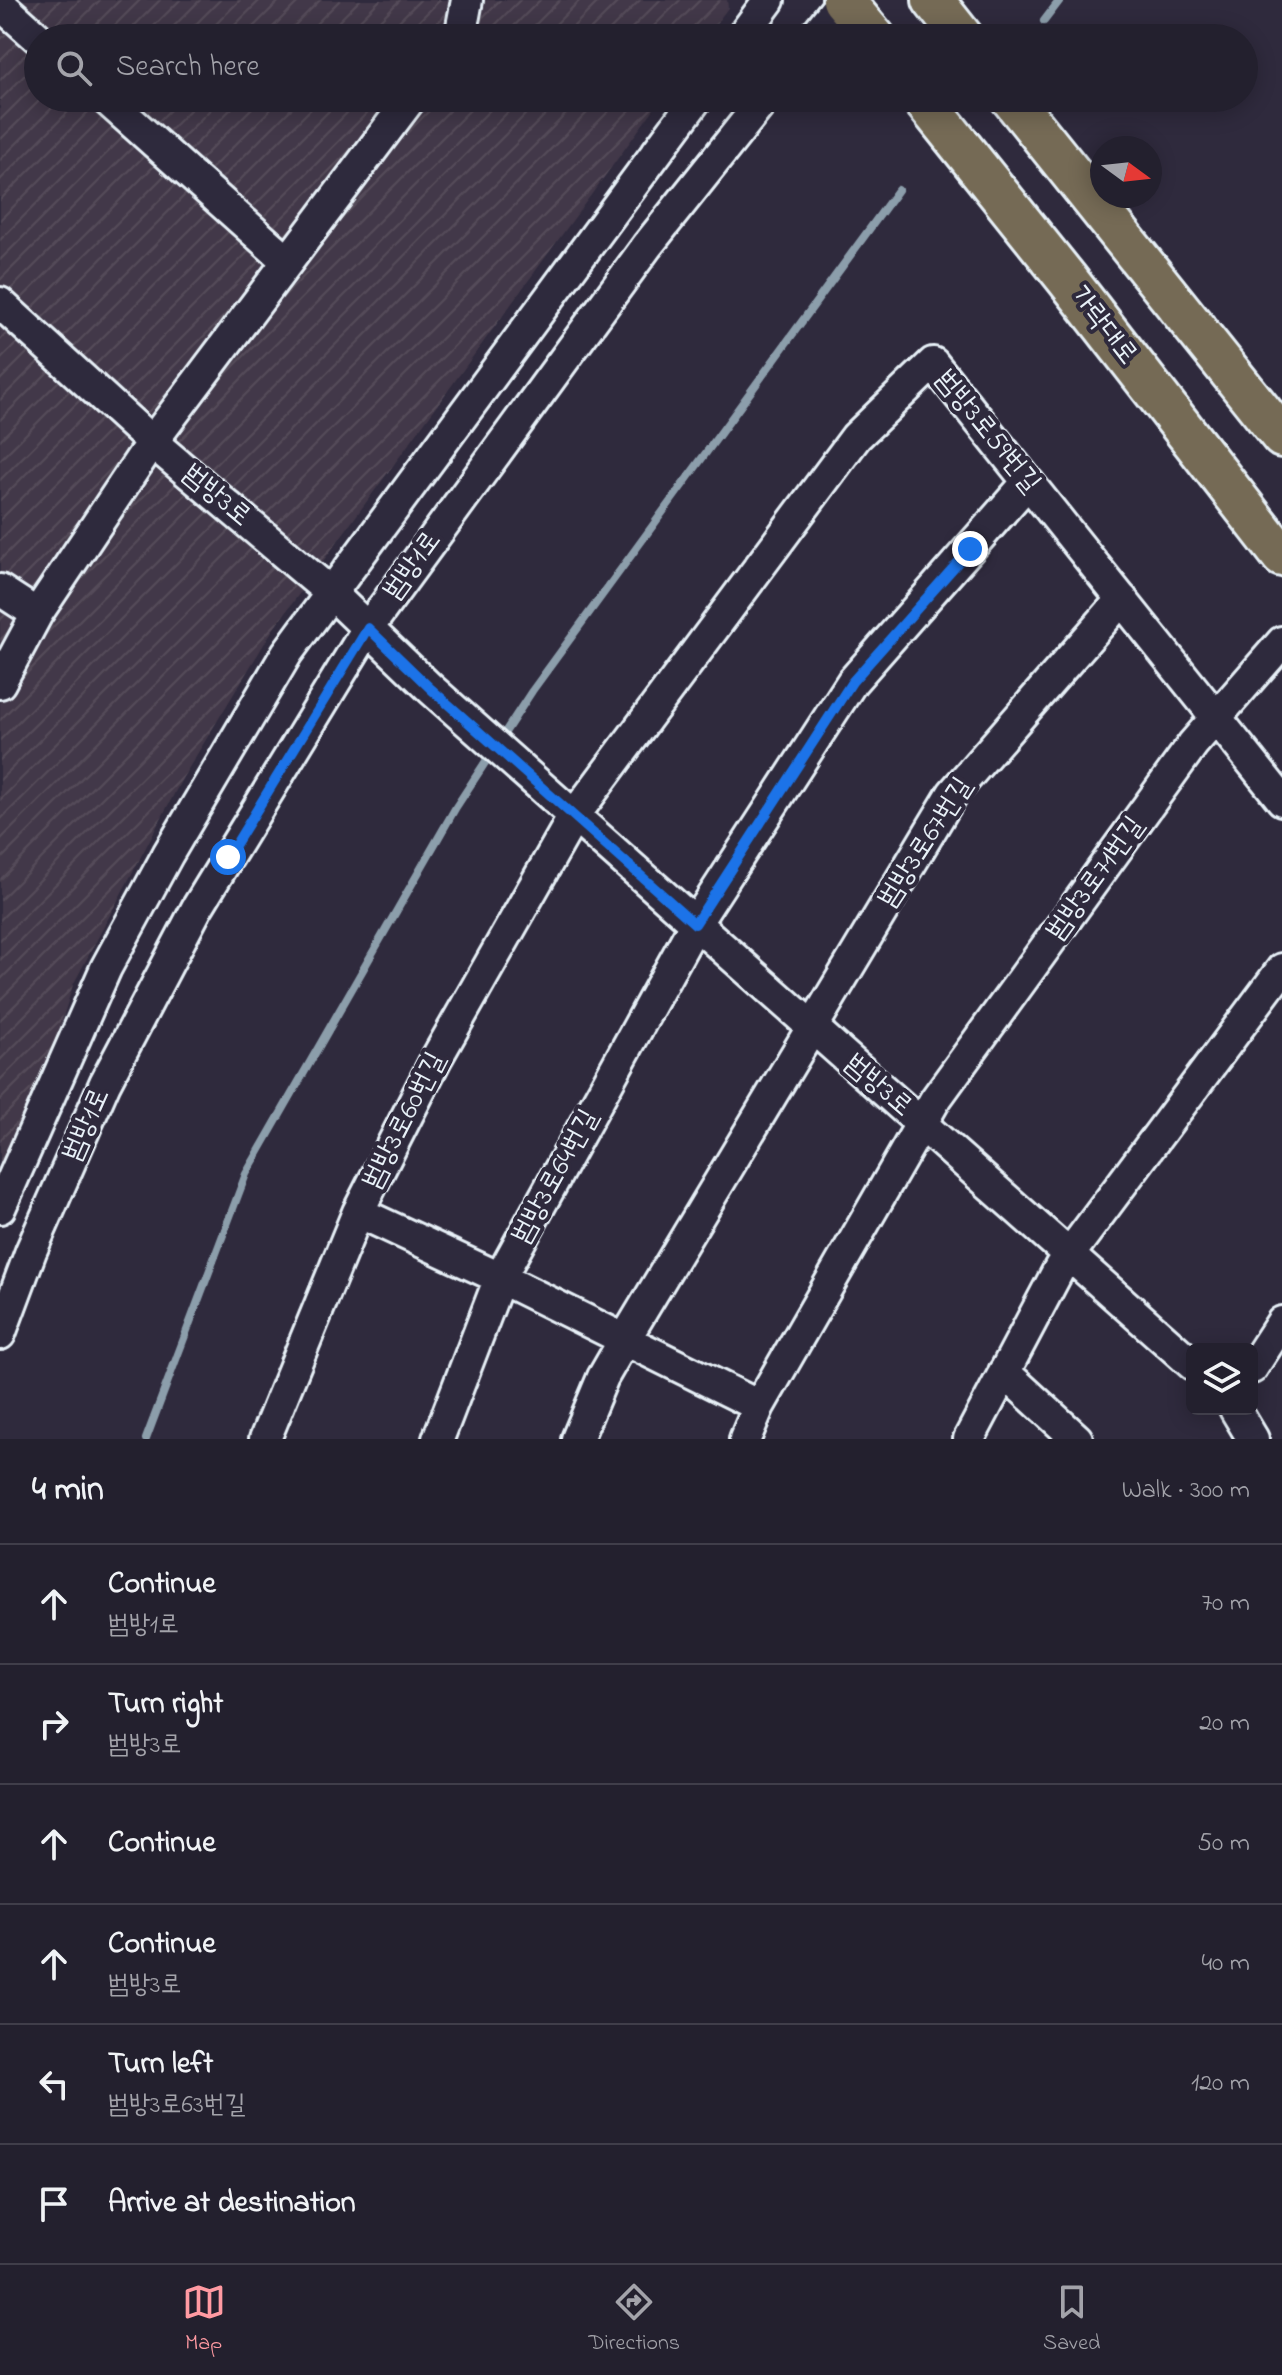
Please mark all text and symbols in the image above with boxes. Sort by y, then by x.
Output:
search box [24,24,1258,112]
icon: search [52,46,96,90]
text: Search here [116,46,260,90]
north arrow [1090,136,1162,208]
street label: 가락대로 [1059,278,1147,374]
street label: 범방3로59번길 [924,361,1050,503]
street label: 범방3로 [172,455,260,537]
street label: 범방1로 [374,523,452,609]
route end [952,531,988,567]
street label: 범방3로67번길 [868,770,984,916]
street label: 범방3로71번길 [1037,808,1155,950]
route start [210,839,246,875]
street label: 범방3로60번길 [353,1045,457,1197]
street label: 범방3로 [835,1045,921,1127]
street label: 범방1로 [53,1082,121,1168]
street label: 범방3로64번길 [502,1102,610,1252]
map controls [1186,1343,1258,1415]
button: layers [1186,1343,1258,1415]
text: 4 min [32,1466,104,1516]
text: Walk · 300 m [1122,1472,1250,1510]
text: Continue [108,1563,216,1607]
icon: ahead [32,1582,76,1626]
text: 70 m [1201,1585,1250,1623]
text: 범방1로 [108,1607,179,1645]
text: Turn right [108,1683,223,1727]
icon: right [32,1702,76,1746]
text: 20 m [1199,1705,1250,1743]
text: 범방3로 [108,1727,182,1765]
icon: ahead [32,1822,76,1866]
text: Continue [108,1822,216,1866]
text: 50 m [1197,1825,1250,1863]
text: Continue [108,1923,216,1967]
icon: ahead [32,1942,76,1986]
text: 40 m [1201,1945,1250,1983]
text: 범방3로 [108,1967,182,2005]
text: Turn left [108,2043,213,2087]
icon: left [32,2062,76,2106]
text: 120 m [1191,2065,1250,2103]
text: 범방3로63번길 [108,2087,246,2125]
icon: arrive [32,2182,76,2226]
text: Arrive at destination [108,2182,356,2226]
tab: Map [182,2280,226,2360]
tab: Directions [589,2280,680,2360]
tab: Saved [1043,2280,1100,2360]

